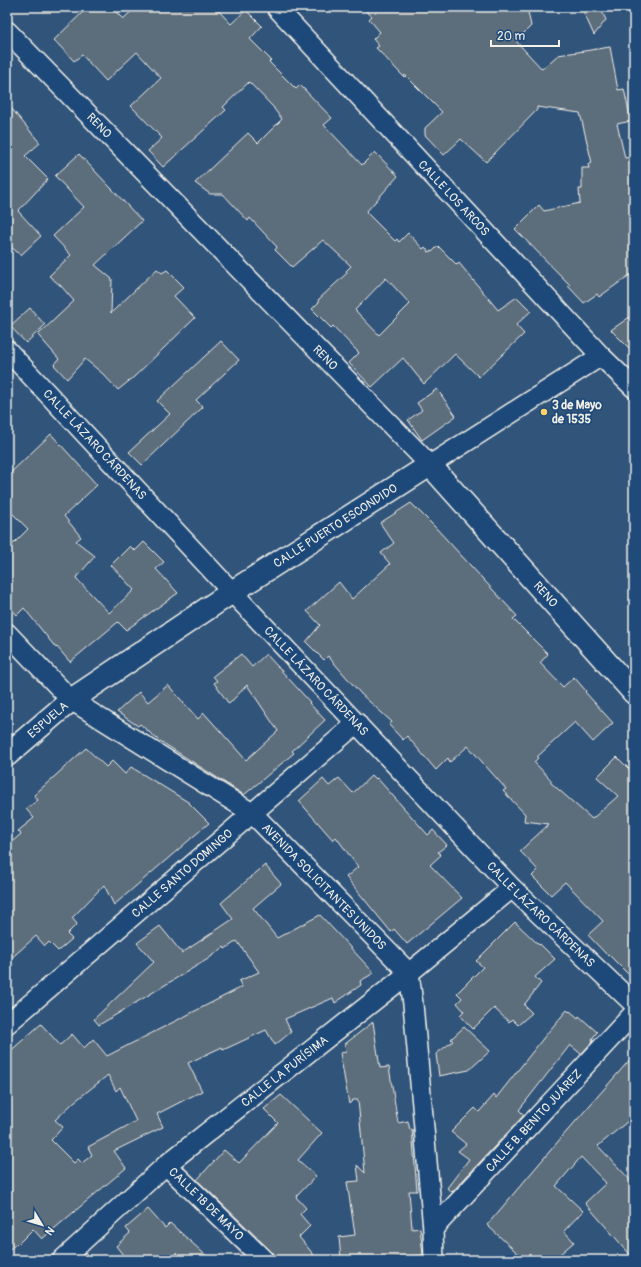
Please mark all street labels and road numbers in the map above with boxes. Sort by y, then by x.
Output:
street label: RENO [83,110,115,142]
street label: CALLE LOS ARCOS [415,157,492,239]
street label: RENO [309,342,341,374]
street label: CALLE LÁZARO CÁRDENAS [40,387,149,503]
street label: CALLE PUERTO ESCONDIDO [271,481,401,571]
street label: RENO [530,579,561,611]
street label: CALLE LÁZARO CÁRDENAS [261,624,371,739]
street label: ESPUELA [25,699,72,742]
street label: AVENIDA SOLICITANTES UNIDOS [258,820,389,953]
street label: CALLE SANTO DOMINGO [129,826,236,921]
street label: CALLE LÁZARO CÁRDENAS [483,859,598,971]
street label: CALLE LA PURÍSIMA [238,1033,332,1111]
street label: CALLE B. BENITO JUÁREZ [483,1067,586,1175]
street label: CALLE 18 DE MAYO [165,1165,247,1244]

